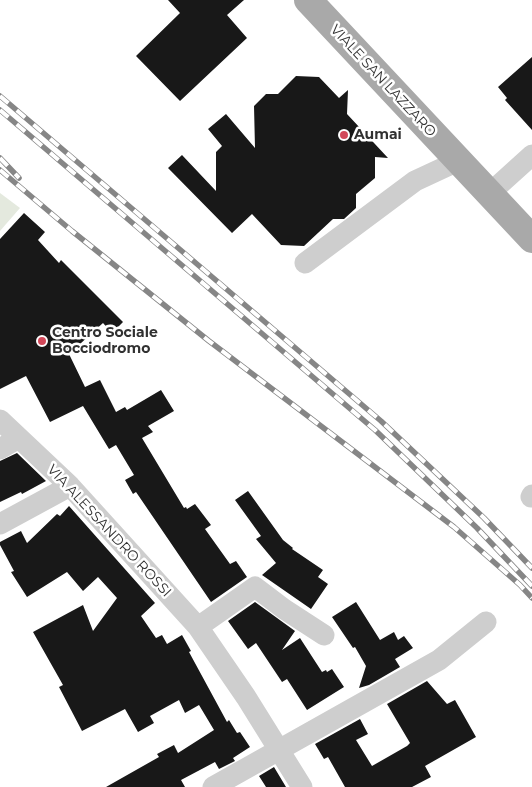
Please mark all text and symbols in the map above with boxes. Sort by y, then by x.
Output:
street label: VIALE SAN LAZZARO [327,21,439,141]
place label: Aumai [354,127,402,143]
marker: Aumai [338,129,350,141]
place label: Centro Sociale Bocciodromo [52,325,158,358]
marker: Centro Sociale Bocciodromo [36,335,48,347]
street label: VIA ALESSANDRO ROSSI [43,462,175,600]

